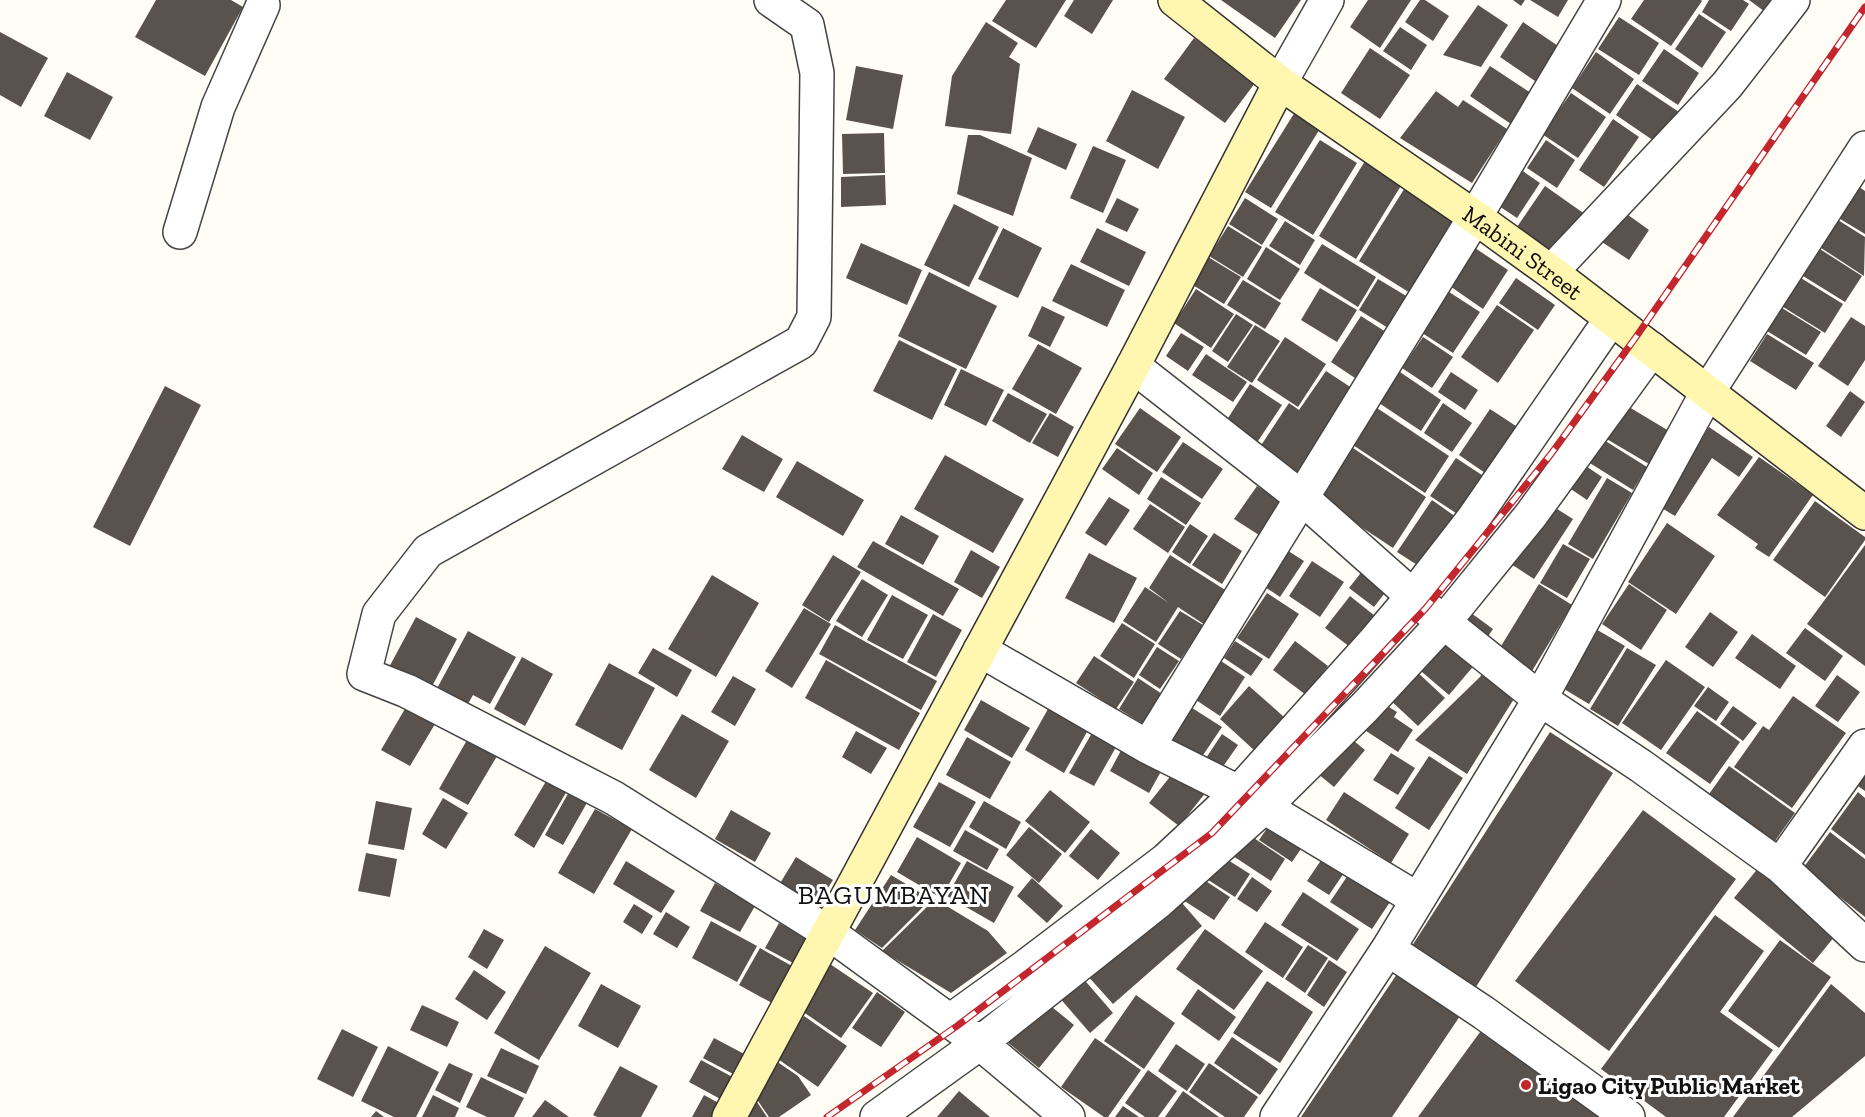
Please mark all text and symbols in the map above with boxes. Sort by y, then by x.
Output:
street label: Mabini Street [1458,199,1589,306]
district label: BAGUMBAYAN [798,879,990,911]
place label: Ligao City Public Market [1538,1071,1800,1100]
marker: Ligao City Public Market [1519,1078,1533,1092]

